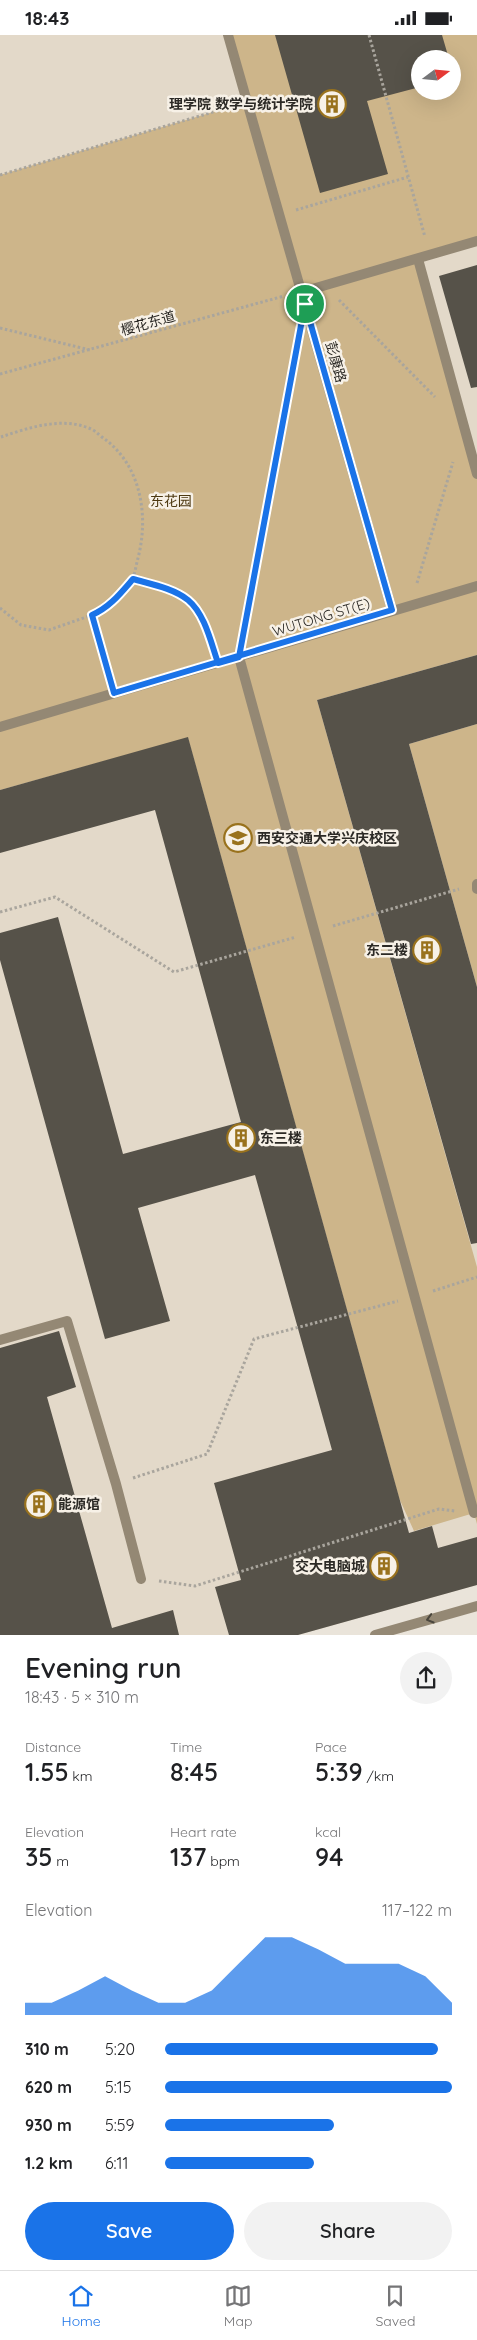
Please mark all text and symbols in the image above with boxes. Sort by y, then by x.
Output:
text: 18:43 [25,6,69,30]
north arrow [411,50,461,100]
map controls [411,50,461,100]
building icon: 理学院 数学与统计学院 [317,89,347,119]
place label: 理学院 数学与统计学院 [169,95,313,113]
pin [284,283,326,325]
icon: arrive [291,290,319,318]
street label: 樱花东道 [119,307,177,339]
street label: 彭康路 [322,339,350,385]
park label: 东花园 [150,492,192,510]
street label: WUTONG ST(E) [270,594,372,640]
school or university icon: 西安交通大学兴庆校区 [223,823,253,853]
place label: 西安交通大学兴庆校区 [257,829,397,847]
building icon: 东二楼 [412,935,442,965]
place label: 东二楼 [366,941,408,959]
building icon: 东三楼 [226,1123,256,1153]
place label: 东三楼 [260,1129,302,1147]
building icon: 能源馆 [24,1489,54,1519]
place label: 能源馆 [58,1495,100,1513]
building icon: 交大电脑城 [369,1551,399,1581]
place label: 交大电脑城 [295,1557,365,1575]
one-way arrow [427,1614,435,1624]
text: Evening run [25,1650,182,1685]
button: share [400,1652,452,1704]
text: 18:43 · 5 × 310 m [25,1687,139,1707]
text: Distance [25,1738,81,1756]
text: Time [170,1738,202,1756]
text: Pace [315,1738,347,1756]
text: 1.55 [25,1756,69,1787]
text: 8:45 [170,1756,218,1787]
text: 5:39 [315,1756,363,1787]
text: km [69,1767,93,1785]
text: /km [363,1767,394,1785]
text: Elevation [25,1823,84,1841]
text: Heart rate [170,1823,237,1841]
text: kcal [315,1823,341,1841]
text: 35 [25,1841,52,1872]
text: 137 [170,1841,206,1872]
text: 94 [315,1841,343,1872]
text: m [52,1852,69,1870]
text: bpm [206,1852,240,1870]
text: Elevation [25,1900,92,1920]
text: 117–122 m [382,1900,452,1920]
text: 310 m [25,2039,69,2059]
text: 5:20 [105,2039,135,2059]
text: 620 m [25,2077,72,2097]
text: 5:15 [105,2077,131,2097]
text: 930 m [25,2115,72,2135]
text: 5:59 [105,2115,134,2135]
text: 1.2 km [25,2153,73,2173]
text: 6:11 [105,2153,128,2173]
button: Save [25,2202,234,2260]
button: Share [244,2202,452,2260]
tab: Home [62,2282,101,2330]
tab: Map [224,2282,252,2330]
tab: Saved [376,2282,415,2330]

